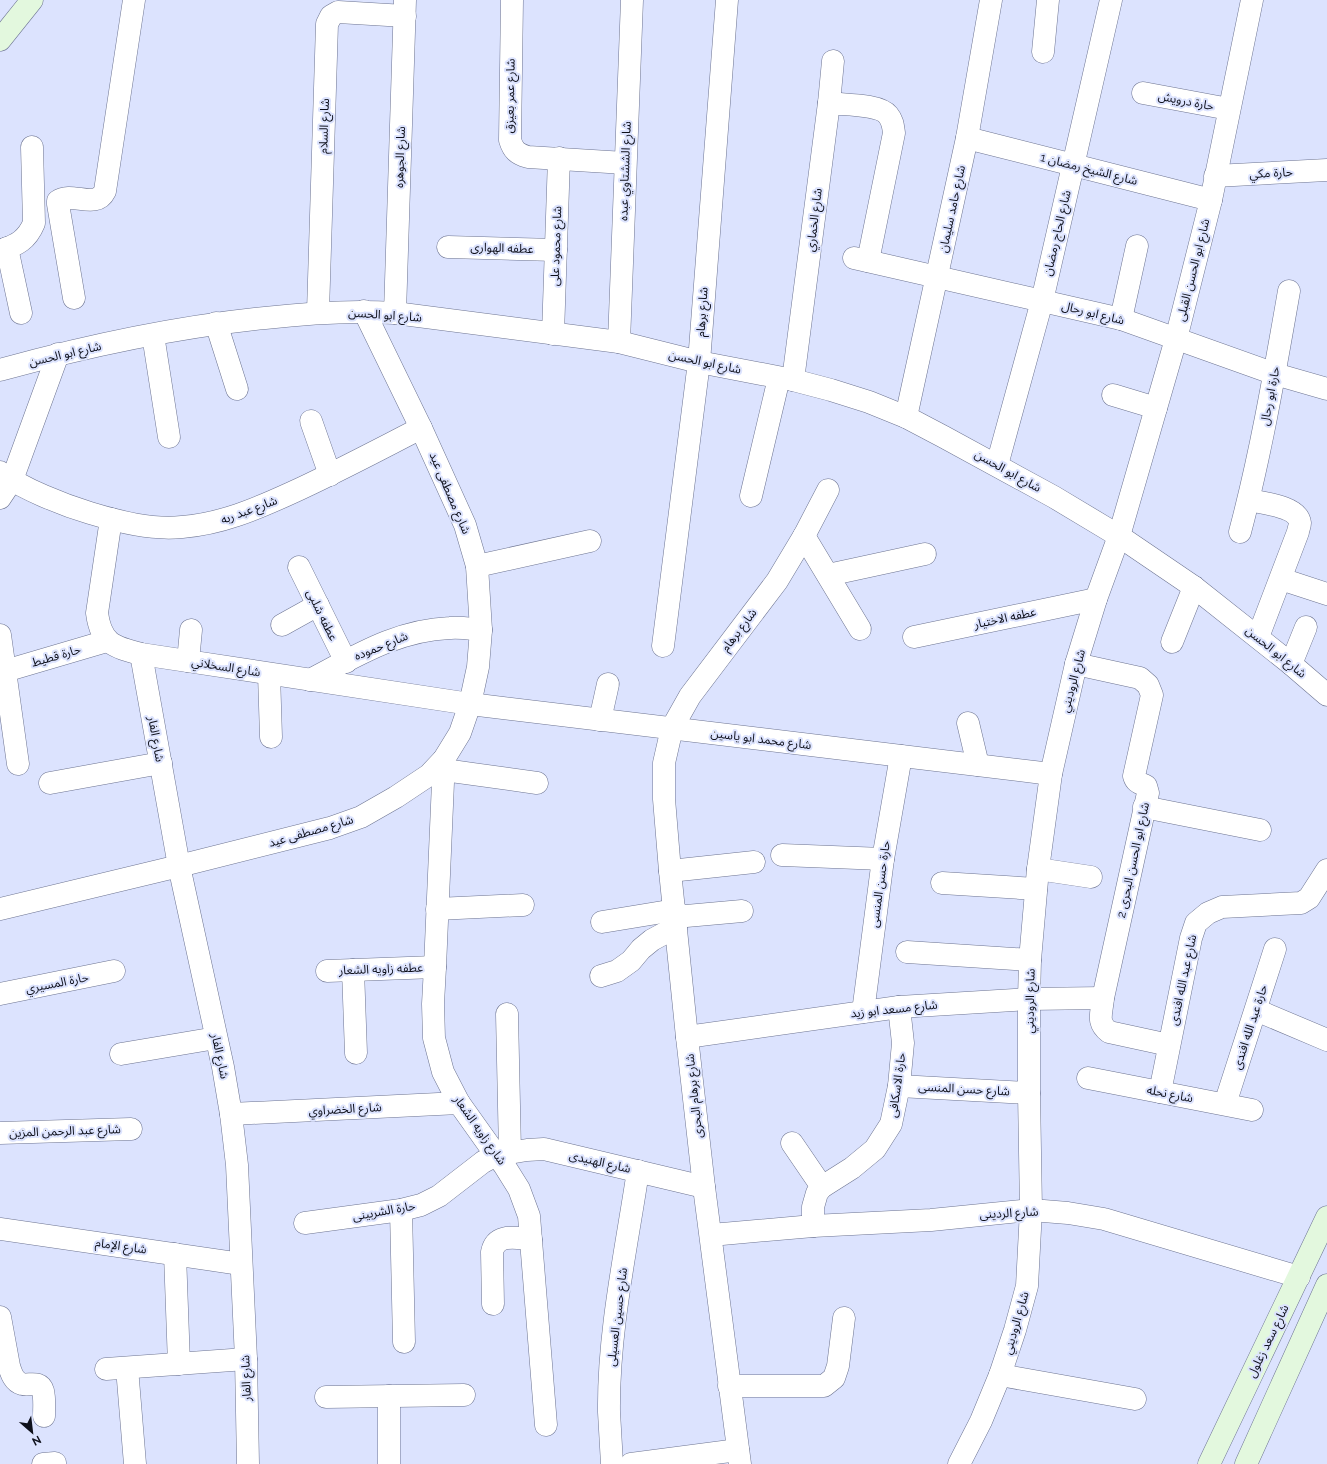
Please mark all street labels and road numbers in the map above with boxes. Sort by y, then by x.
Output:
street label: شارع عمر بعيزق [502,58,520,134]
street label: حارة درويش [1157,89,1215,113]
street label: شارع السلام [316,98,334,154]
street label: شارع الششتاوي عبده [616,121,637,221]
street label: شارع الجوهره [392,126,410,188]
street label: شارع الشيخ رمضان 1 [1039,150,1139,190]
street label: شارع حامد سليمان [936,164,970,254]
street label: حارة مكي [1249,165,1293,184]
street label: شارع الخماري [803,187,828,253]
street label: شارع الحاج رمضان [1040,189,1076,278]
street label: شارع محمود على [548,206,566,286]
street label: شارع ابو الحسن القبلى [1173,217,1214,323]
street label: عطفه الهوارى [470,240,534,256]
street label: شارع برهام [693,287,713,338]
street label: شارع ابو رحال [1060,298,1126,329]
street label: شارع ابو الحسن [348,305,422,327]
street label: شارع ابو الحسن [27,339,103,371]
street label: شارع ابو الحسن [667,347,743,378]
street label: حارة ابو رحال [1257,365,1283,427]
street label: شارع ابو الحسن [971,447,1044,497]
street label: شارع مصطفى عيد [425,450,474,537]
street label: شارع عبد ربه [219,493,280,529]
street label: عطفه شلبى [304,587,340,643]
street label: عطفه الاختيار [972,605,1037,632]
street label: شارع برهام [718,606,761,655]
street label: شارع ابو الحسن [1242,623,1309,682]
street label: شارع حموده [352,629,411,665]
street label: حارة قطيط [30,642,82,670]
street label: شارع الروديني [1058,648,1091,715]
street label: شارع السخلاني [190,655,261,682]
street label: شارع الفار [143,714,167,763]
street label: شارع محمد ابو ياسين [710,726,812,754]
street label: شارع ابو الحسن البحرى 2 [1114,801,1154,920]
street label: شارع مصطفى عيد [267,812,355,852]
street label: حارة حسن المنسى [867,840,893,928]
street label: شارع عبد الله افندى [1167,933,1201,1027]
street label: عطفه زاويه الشعار [338,961,423,978]
street label: شارع الروديني [1022,968,1040,1034]
street label: حارة المسيري [24,970,90,999]
street label: حارة عبد الله افندى [1230,983,1270,1071]
street label: شارع مسعد ابو زيد [850,997,938,1023]
street label: شارع الفار [206,1031,232,1080]
street label: حارة الاسكافى [886,1052,908,1118]
street label: شارع برهام البحرى [683,1053,707,1139]
street label: شارع حسن المنسى [918,1080,1010,1100]
street label: شارع نحله [1145,1083,1194,1107]
street label: شارع زاويه الشعار [449,1092,509,1169]
street label: شارع الخضراوي [308,1100,382,1121]
street label: شارع عبد الرحمن المزين [9,1122,121,1142]
street label: شارع الهنيدى [567,1148,632,1178]
street label: حارة الشربينى [351,1199,417,1223]
street label: شارع الردينى [979,1204,1039,1224]
street label: شارع الإمام [94,1235,148,1259]
street label: شارع حسين العسيلى [604,1267,632,1367]
street label: شارع الروديني [1000,1290,1034,1357]
street label: شارع سعد زغلول [1244,1302,1293,1381]
street label: شارع الفار [238,1355,256,1402]

